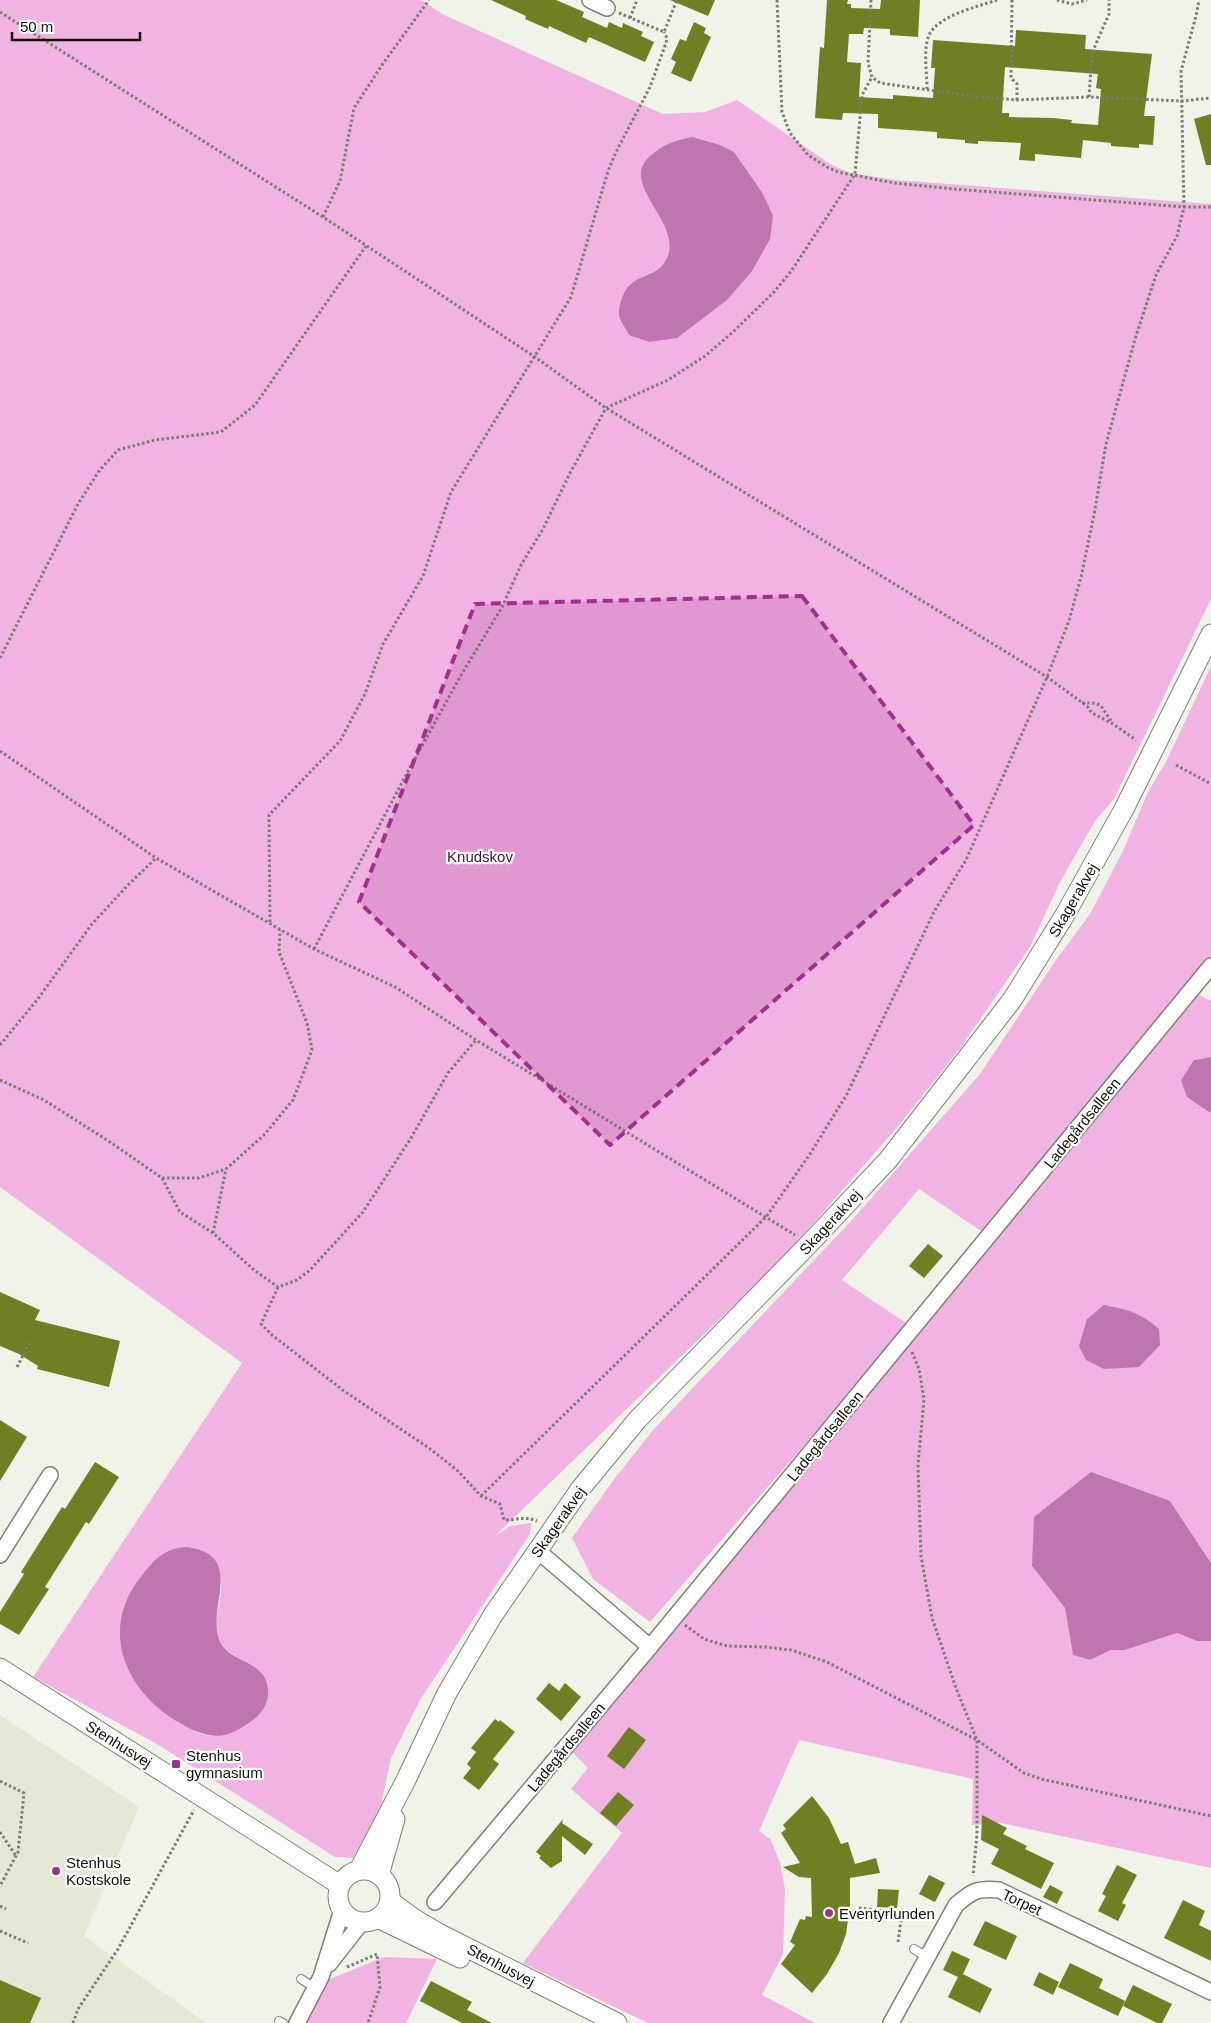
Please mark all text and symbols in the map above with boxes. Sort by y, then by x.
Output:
scale bar [12,10,140,42]
text: 50 m [20,18,53,35]
park label: Knudskov [447,848,513,865]
street label: Skagerakvej [1045,860,1101,940]
street label: Ladegårdsalleen [1040,1075,1124,1171]
street label: Skagerakvej [796,1186,864,1258]
street label: Ladegårdsalleen [783,1388,867,1484]
street label: Skagerakvej [527,1483,589,1561]
street label: Ladegårdsalleen [524,1699,608,1795]
street label: Stenhusvej [83,1717,155,1771]
place label: Stenhus gymnasium [186,1747,263,1781]
marker: Stenhus gymnasium [170,1758,182,1770]
place label: Stenhus Kostskole [66,1854,131,1888]
marker: Stenhus Kostskole [50,1865,62,1877]
street label: Torpet [1000,1885,1045,1919]
place label: Eventyrlunden [839,1905,935,1922]
marker: Eventyrlunden [823,1907,835,1919]
street label: Stenhusvej [464,1940,538,1990]

